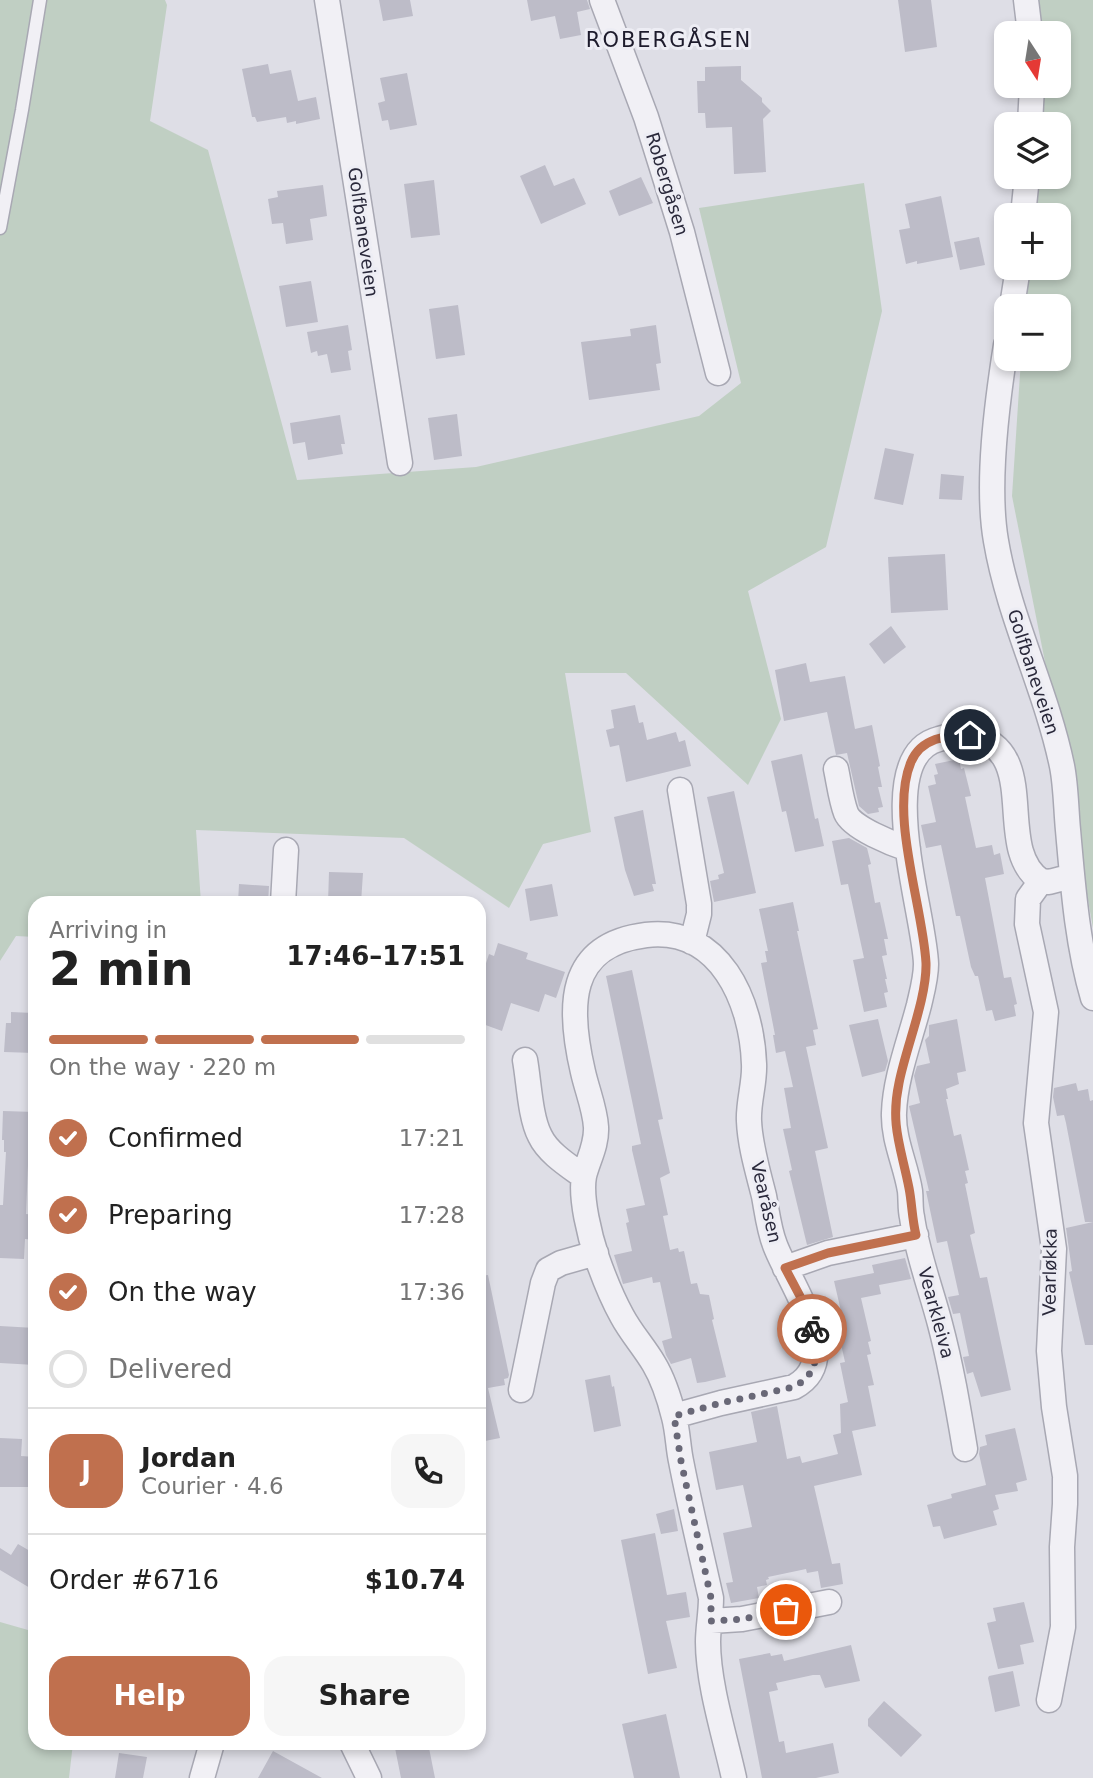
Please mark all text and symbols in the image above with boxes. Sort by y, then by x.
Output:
north arrow [994,21,1071,98]
map controls [994,21,1071,371]
district label: ROBERGÅSEN [586,26,752,52]
button: layers [994,112,1071,189]
street label: Robergåsen [642,130,693,238]
street label: Golfbaneveien [344,166,383,298]
button: + [994,203,1071,280]
button: − [994,294,1071,371]
street label: Golfbaneveien [1003,607,1064,737]
pin [940,705,1000,765]
icon: home [951,716,989,754]
text: Arriving in [49,917,167,943]
text: 17:46–17:51 [286,941,465,971]
text: 2 min [49,942,193,996]
text: On the way · 220 m [49,1054,276,1080]
icon: check [49,1119,87,1157]
text: Confirmed [108,1123,243,1153]
text: 17:21 [399,1125,465,1151]
street label: Vearåsen [747,1159,786,1245]
icon: check [49,1196,87,1234]
text: Preparing [108,1200,233,1230]
text: 17:28 [399,1202,465,1228]
street label: Vearløkka [1038,1228,1061,1316]
street label: Vearkleiva [914,1265,959,1361]
icon: check [49,1273,87,1311]
text: On the way [108,1277,257,1307]
text: 17:36 [399,1279,465,1305]
courier [777,1294,847,1364]
icon: bike [793,1310,831,1348]
text: Delivered [108,1354,232,1384]
button: phone [391,1434,465,1508]
text: Jordan [141,1443,236,1473]
text: J [81,1456,91,1486]
text: Courier · 4.6 [141,1473,284,1499]
text: Order #6716 [49,1565,219,1595]
text: $10.74 [365,1565,465,1595]
pin [756,1580,816,1640]
icon: bag [767,1591,805,1629]
button: Help [49,1656,250,1736]
button: Share [264,1656,465,1736]

